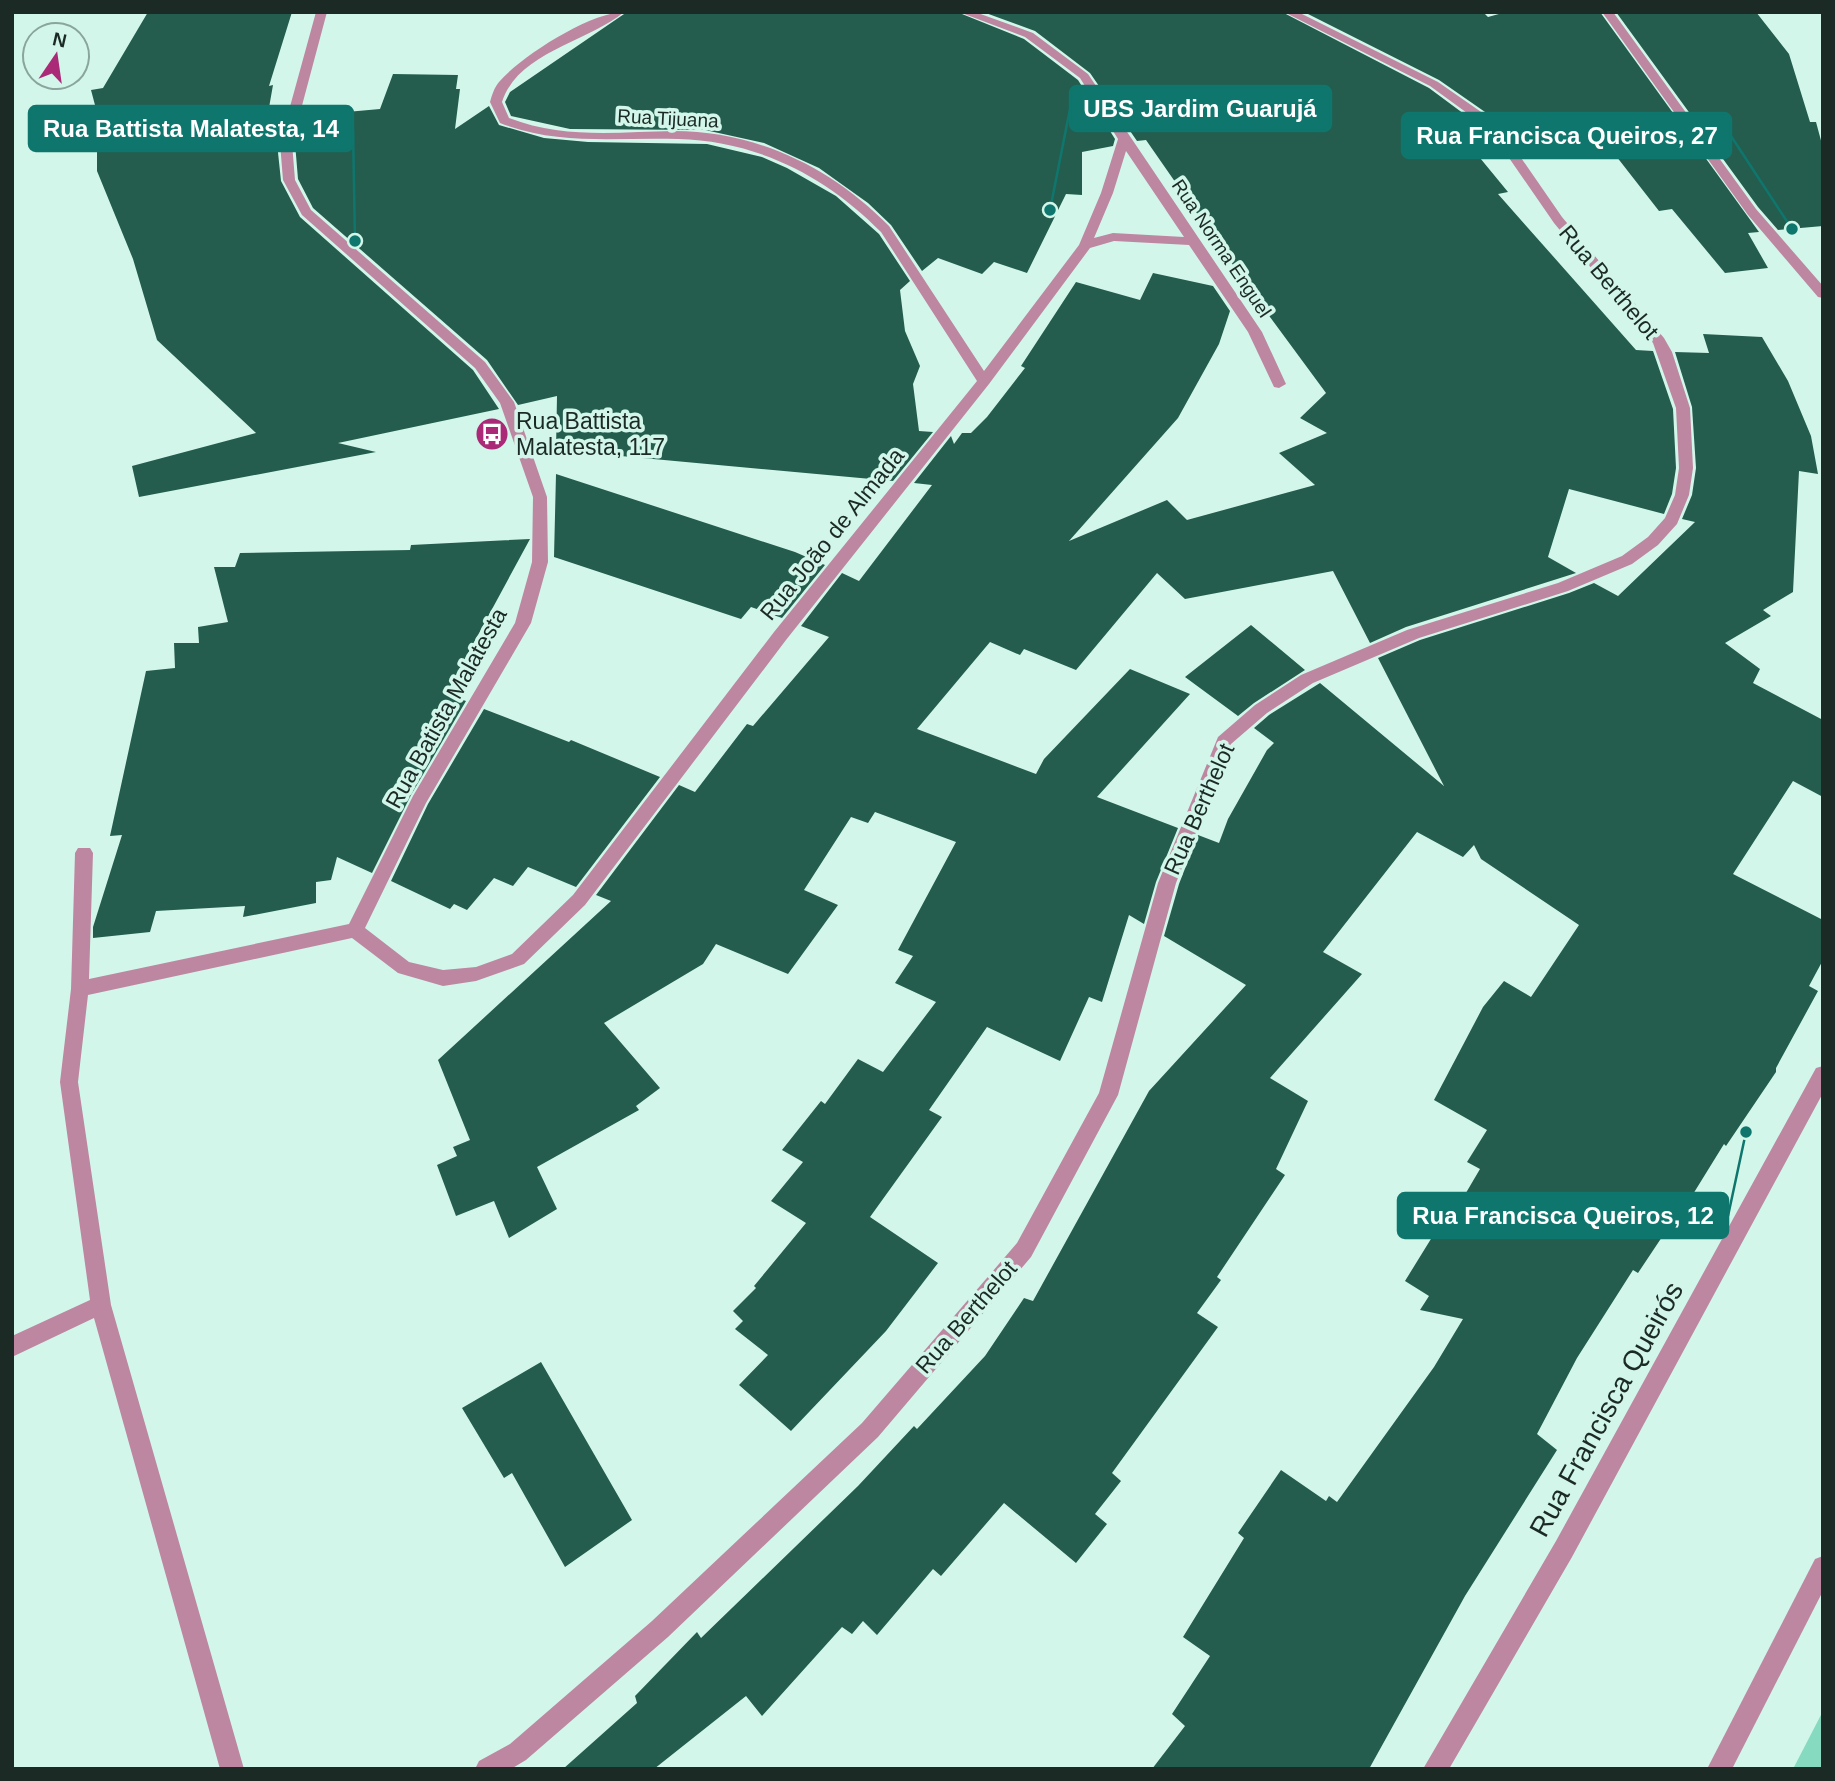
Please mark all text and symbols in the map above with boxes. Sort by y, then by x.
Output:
north arrow [21,21,91,91]
text: N [51,28,69,52]
callout: UBS Jardim Guarujá [1070,86,1331,131]
text: UBS Jardim Guarujá [1083,95,1317,122]
street label: Rua Tijuana [617,105,720,132]
callout: Rua Battista Malatesta, 14 [29,106,353,151]
callout: Rua Francisca Queiros, 27 [1402,113,1731,158]
text: Rua Battista Malatesta, 14 [43,115,340,142]
text: Rua Francisca Queiros, 27 [1416,122,1718,149]
street label: Rua Norma Enguel [1168,175,1275,321]
street label: Rua Berthelot [1554,220,1665,345]
place label: Rua Battista Malatesta, 117 [516,408,665,460]
bus stop icon: Rua Battista Malatesta, 117 [473,415,511,453]
street label: Rua João de Almada [755,443,909,625]
street label: Rua Batista Malatesta [380,603,512,813]
street label: Rua Berthelot [1159,739,1240,879]
callout: Rua Francisca Queiros, 12 [1398,1193,1728,1238]
text: Rua Francisca Queiros, 12 [1412,1202,1714,1229]
street label: Rua Berthelot [910,1255,1022,1379]
street label: Rua Francisca Queirós [1523,1277,1689,1542]

